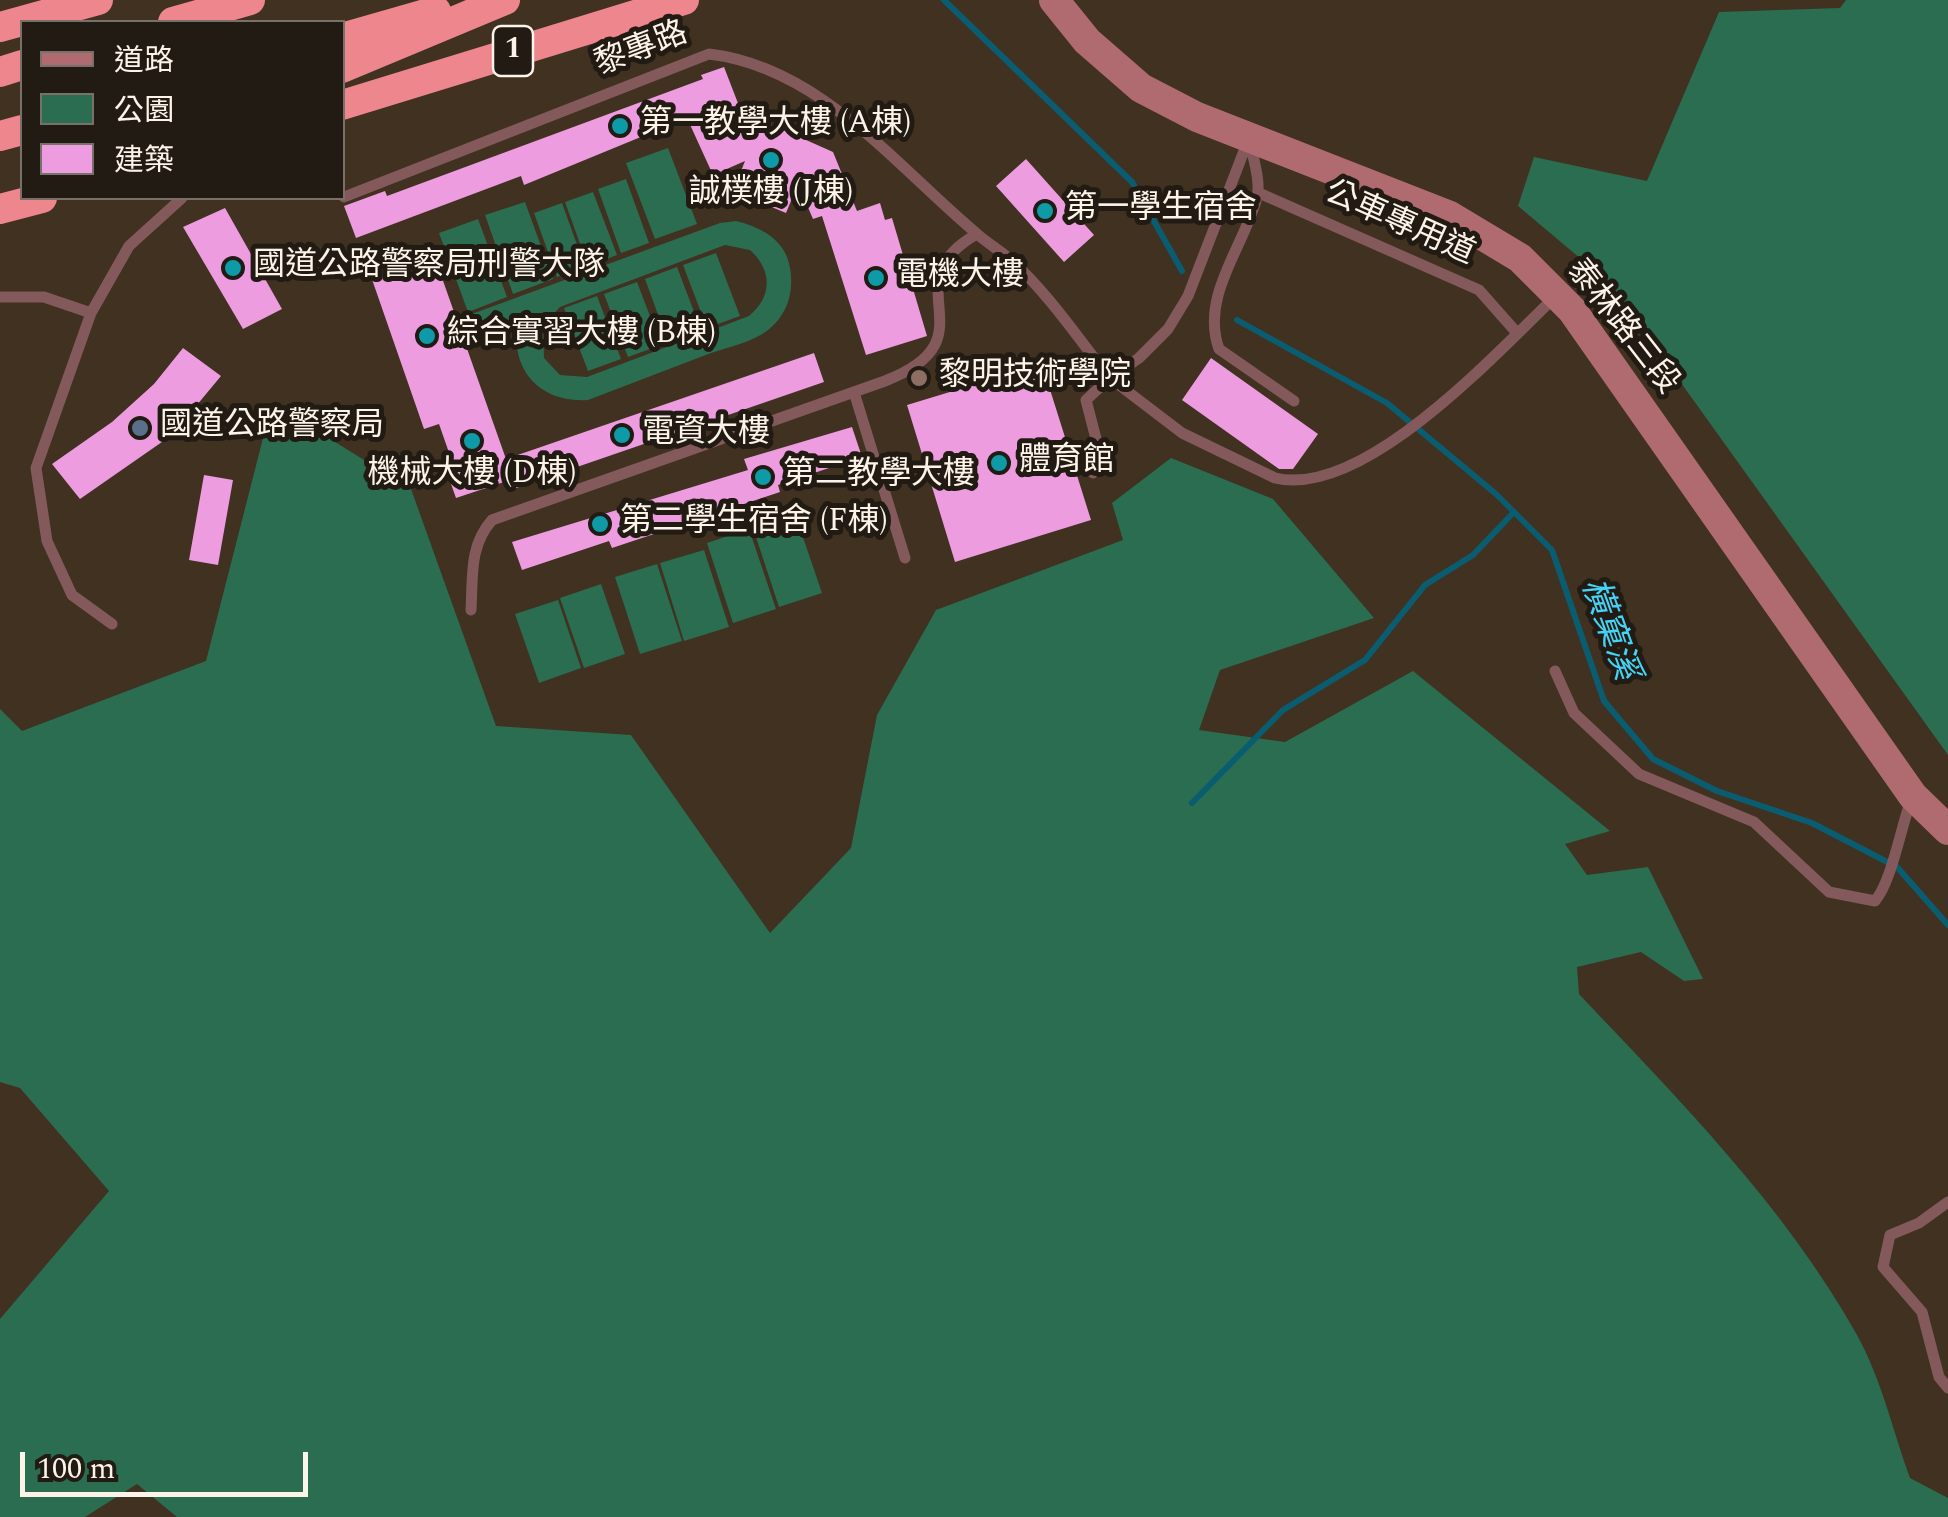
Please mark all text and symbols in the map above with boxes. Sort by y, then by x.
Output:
street label: 黎專路 [590,16,694,86]
legend [20,20,345,200]
road number: 1 [493,26,533,76]
text: 道路 [114,38,174,84]
text: 公園 [114,88,174,134]
place label: 第一教學大樓 (A棟) [640,107,911,145]
marker: 第一教學大樓 (A棟) [609,115,631,137]
text: 建築 [114,138,174,184]
marker: 誠樸樓 (J棟) [760,149,782,171]
street label: 公車專用道 [1318,175,1480,275]
place label: 誠樸樓 (J棟) [689,176,853,214]
place label: 第一學生宿舍 [1065,192,1257,230]
marker: 第一學生宿舍 [1034,200,1056,222]
place label: 國道公路警察局刑警大隊 [253,249,605,287]
street label: 泰林路三段 [1557,253,1685,403]
marker: 國道公路警察局刑警大隊 [222,257,244,279]
place label: 電機大樓 [896,259,1024,297]
marker: 電機大樓 [865,267,887,289]
place label: 綜合實習大樓 (B棟) [447,317,716,355]
marker: 綜合實習大樓 (B棟) [416,325,438,347]
place label: 黎明技術學院 [939,359,1131,397]
marker: 黎明技術學院 [908,367,930,389]
place label: 國道公路警察局 [160,409,384,447]
place label: 電資大樓 [642,416,770,454]
marker: 國道公路警察局 [129,417,151,439]
marker: 電資大樓 [611,424,633,446]
marker: 機械大樓 (D棟) [461,430,483,452]
place label: 體育館 [1019,444,1115,482]
marker: 體育館 [988,452,1010,474]
place label: 機械大樓 (D棟) [368,457,576,495]
place label: 第二教學大樓 [783,458,975,496]
marker: 第二教學大樓 [752,466,774,488]
place label: 第二學生宿舍 (F棟) [620,505,888,543]
marker: 第二學生宿舍 (F棟) [589,513,611,535]
water label: 橫窠溪 [1569,573,1645,687]
scale bar [25,1432,312,1494]
text: 100 m [37,1446,115,1492]

